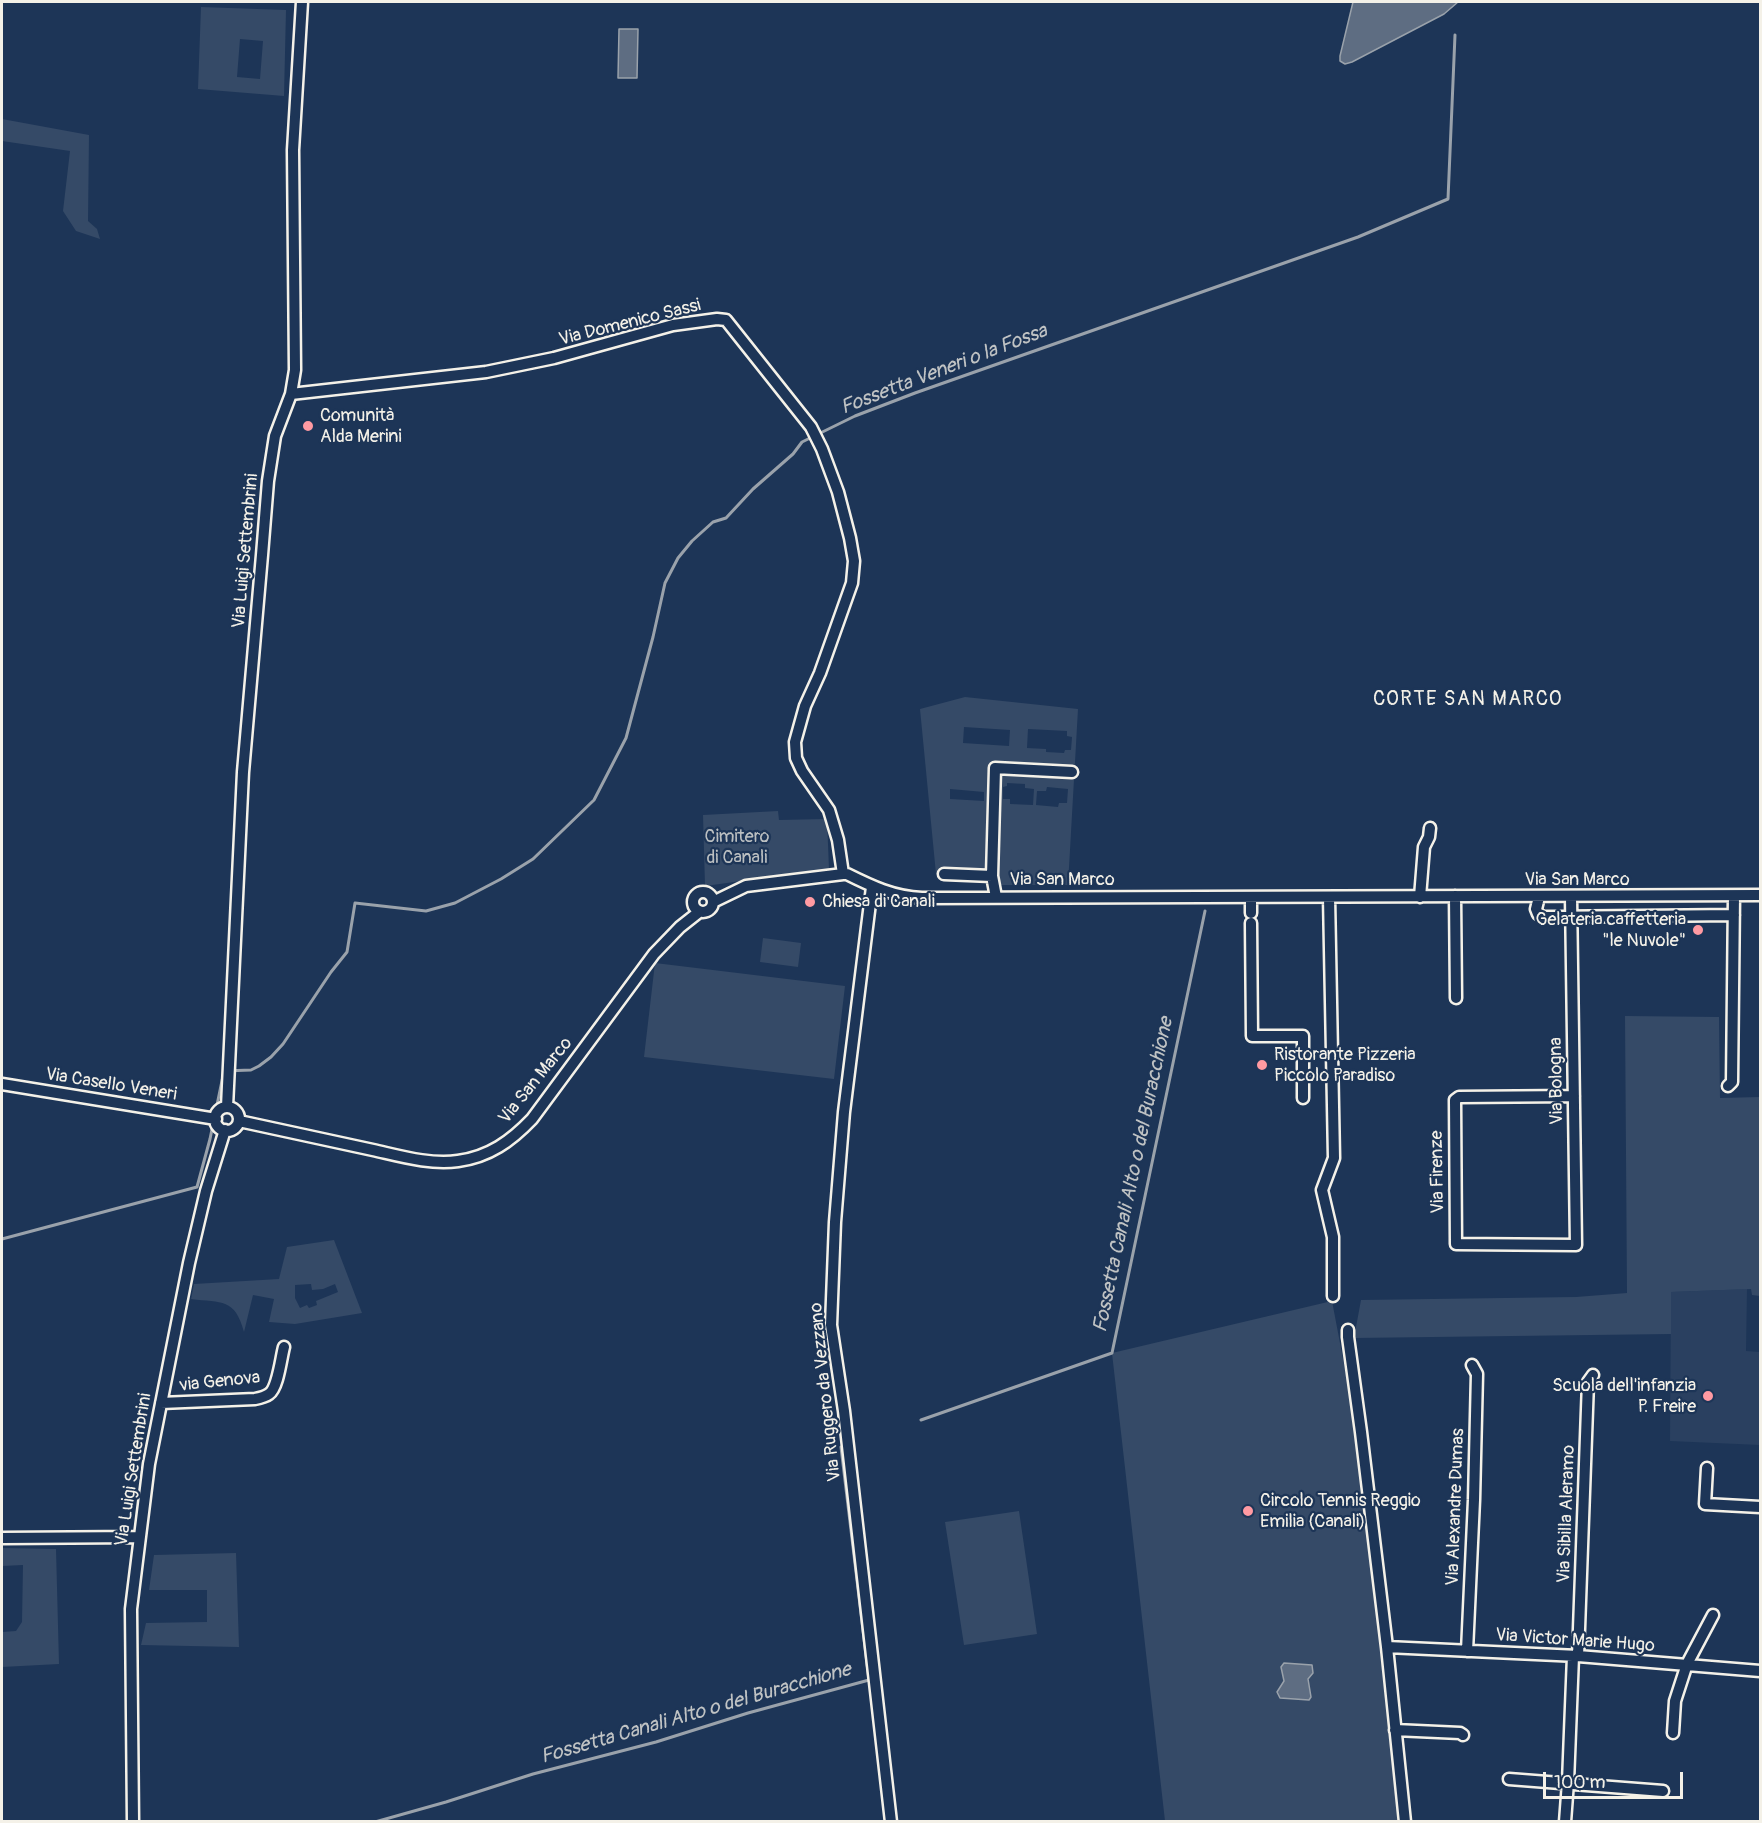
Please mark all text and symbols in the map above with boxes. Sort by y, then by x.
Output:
street label: Via Domenico Sassi [557,295,703,351]
water label: Fossetta Veneri o la Fossa [837,319,1051,421]
place label: Comunità Alda Merini [320,405,402,448]
marker: Comunità Alda Merini [301,419,315,433]
street label: Via Luigi Settembrini [228,473,264,629]
district label: CORTE SAN MARCO [1373,688,1563,712]
park label: Cimitero di Canali [705,826,769,868]
street label: Via San Marco [1009,869,1115,891]
street label: Via San Marco [1524,869,1630,891]
place label: Chiesa di Canali [822,891,935,913]
marker: Chiesa di Canali [803,895,817,909]
place label: Gelateria caffetteria "le Nuvole" [1536,909,1686,952]
marker: Gelateria caffetteria "le Nuvole" [1691,923,1705,937]
water label: Fossetta Canali Alto o del Buracchione [1089,1015,1179,1335]
street label: Via San Marco [494,1033,578,1129]
street label: Via Bologna [1545,1037,1569,1125]
place label: Ristorante Pizzeria Piccolo Paradiso [1274,1044,1416,1086]
marker: Ristorante Pizzeria Piccolo Paradiso [1255,1058,1269,1072]
street label: Via Casello Veneri [44,1064,178,1106]
street label: Via Firenze [1426,1130,1450,1214]
street label: Via Ruggero da Vezzano [806,1301,846,1483]
street label: via Genova [179,1367,261,1397]
place label: Scuola dell'infanzia P. Freire [1552,1375,1696,1418]
marker: Scuola dell'infanzia P. Freire [1701,1389,1715,1403]
street label: Via Luigi Settembrini [111,1392,157,1548]
street label: Via Alexandre Dumas [1442,1428,1470,1586]
street label: Via Sibilla Aleramo [1554,1445,1580,1583]
place label: Circolo Tennis Reggio Emilia (Canali) [1260,1490,1421,1532]
marker: Circolo Tennis Reggio Emilia (Canali) [1241,1504,1255,1518]
street label: Via Victor Marie Hugo [1495,1625,1655,1657]
water label: Fossetta Canali Alto o del Buracchione [538,1658,854,1770]
scale bar [1546,1760,1686,1798]
text: 100 m [1554,1771,1606,1794]

